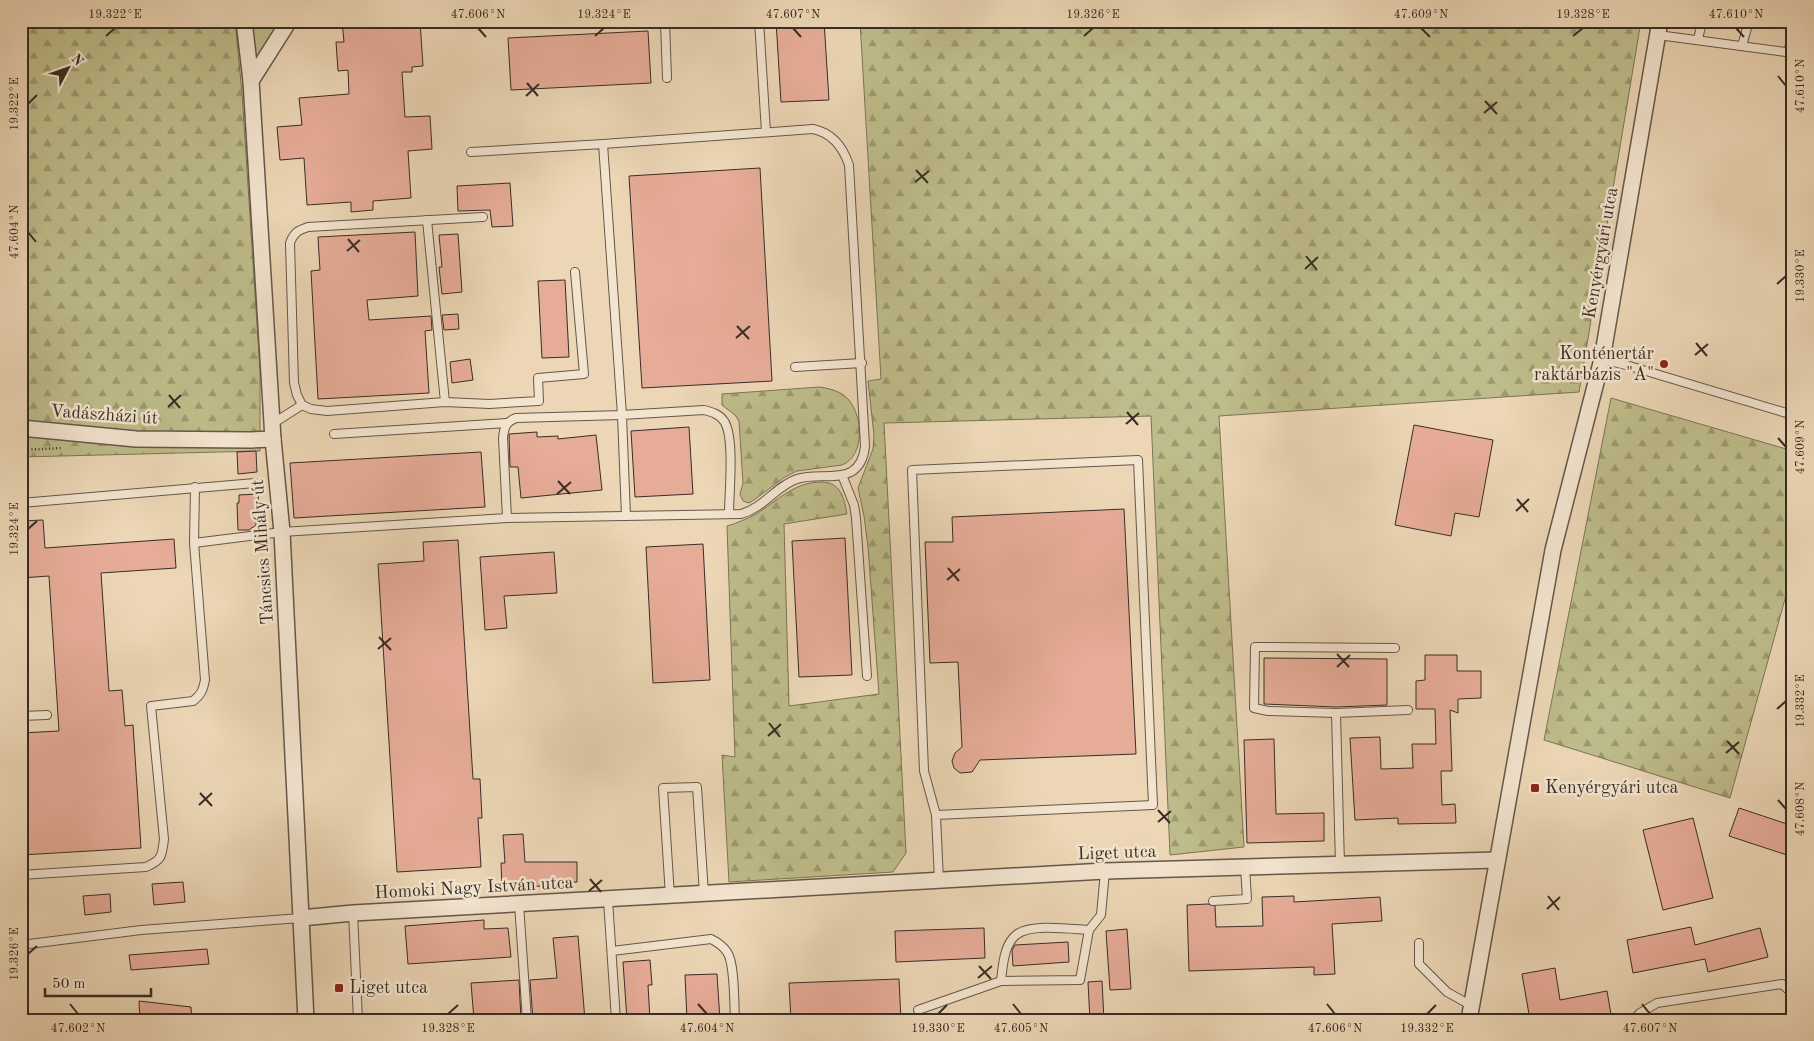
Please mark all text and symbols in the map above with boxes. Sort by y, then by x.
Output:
text: 19.322°E [88,9,142,21]
text: 47.606°N [451,9,505,21]
text: 19.324°E [577,9,631,21]
text: 47.607°N [766,9,820,21]
text: 19.326°E [1066,9,1120,21]
text: 47.609°N [1394,9,1448,21]
text: 19.328°E [1556,9,1610,21]
text: 47.610°N [1709,9,1763,21]
north arrow [42,42,92,92]
text: N [68,51,86,69]
text: 47.610°N [1795,59,1807,113]
text: 19.322°E [9,77,21,131]
street label: Kenyérgyári utca [1581,186,1621,320]
text: 47.604°N [9,205,21,259]
text: 19.330°E [1795,249,1807,303]
place label: Konténertár raktárbázis "A" [1534,345,1655,384]
marker: Konténertár raktárbázis "A" [1658,358,1670,370]
street label: Vadászházi út [50,402,158,428]
text: 47.609°N [1795,420,1807,474]
street label: Táncsics Mihály út [249,479,277,625]
text: 19.324°E [9,502,21,556]
text: 19.332°E [1795,674,1807,728]
place label: Kenyérgyári utca [1545,779,1679,797]
marker: Kenyérgyári utca [1529,782,1541,794]
text: 47.608°N [1795,782,1807,836]
street label: Liget utca [1077,843,1157,863]
street label: Homoki Nagy István utca [374,874,574,902]
text: 19.326°E [9,927,21,981]
scale bar [45,966,151,998]
text: 50 m [52,977,86,992]
place label: Liget utca [349,979,428,997]
marker: Liget utca [333,982,345,994]
text: 47.605°N [994,1022,1048,1035]
text: 47.602°N [51,1023,105,1035]
text: 19.328°E [421,1023,475,1035]
text: 47.604°N [680,1023,734,1035]
text: 19.330°E [911,1023,965,1035]
text: 47.606°N [1308,1023,1362,1035]
text: 19.332°E [1400,1023,1454,1035]
text: 47.607°N [1623,1023,1677,1035]

